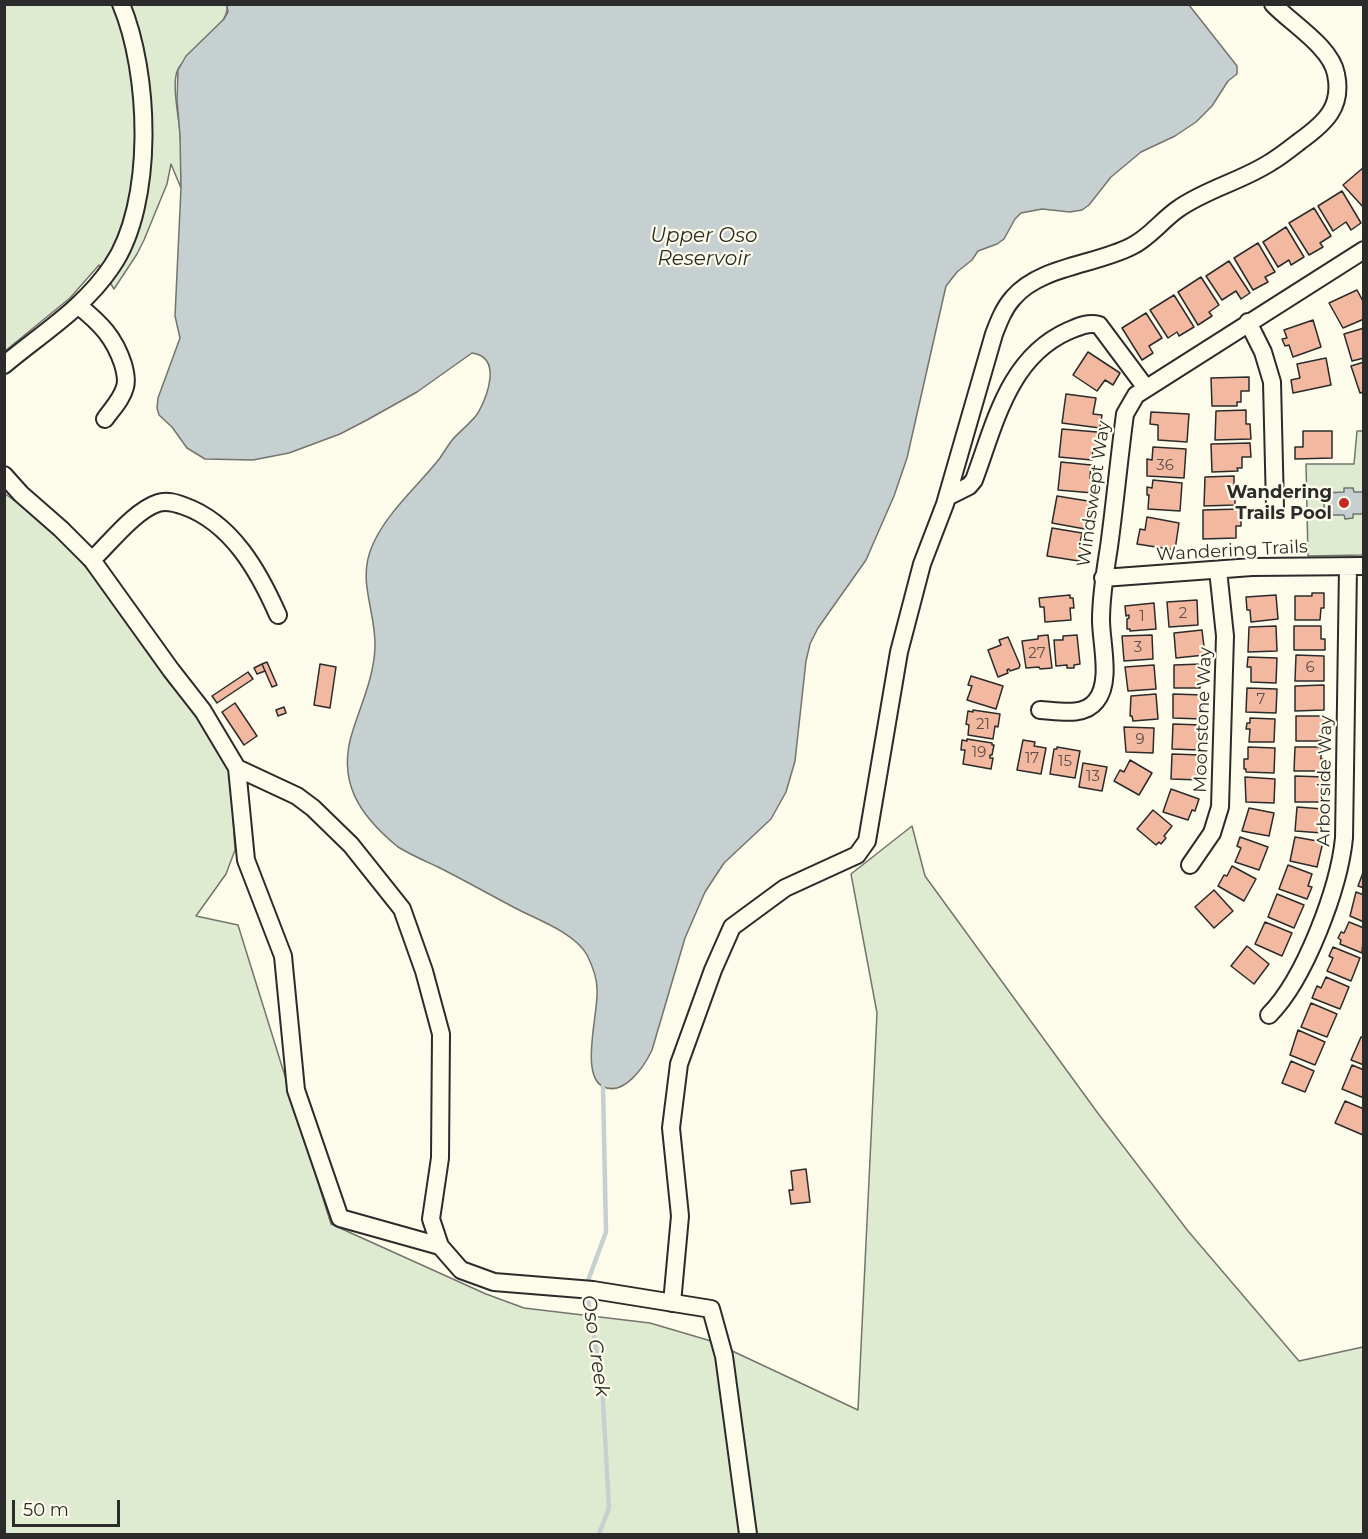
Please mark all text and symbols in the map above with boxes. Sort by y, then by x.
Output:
water label: Upper Oso Reservoir [651,224,757,271]
street label: Windswept Way [1073,420,1115,568]
house number: 36 [1156,457,1174,475]
place label: Wandering Trails Pool [1226,482,1332,524]
marker: Wandering Trails Pool [1337,496,1351,510]
street label: Wandering Trails [1156,536,1308,566]
house number: 2 [1179,605,1187,623]
house number: 1 [1139,608,1145,626]
house number: 3 [1134,639,1142,657]
house number: 27 [1028,645,1046,663]
street label: Moonstone Way [1190,647,1216,793]
house number: 6 [1305,659,1315,677]
house number: 7 [1257,691,1265,709]
street label: Arborside Way [1313,715,1337,847]
house number: 21 [976,716,990,734]
house number: 9 [1135,731,1145,749]
house number: 19 [972,744,986,762]
house number: 17 [1025,750,1039,768]
house number: 15 [1058,753,1072,771]
house number: 13 [1086,768,1100,786]
water label: Oso Creek [576,1294,614,1398]
scale bar [15,1488,123,1526]
text: 50 m [23,1499,69,1521]

